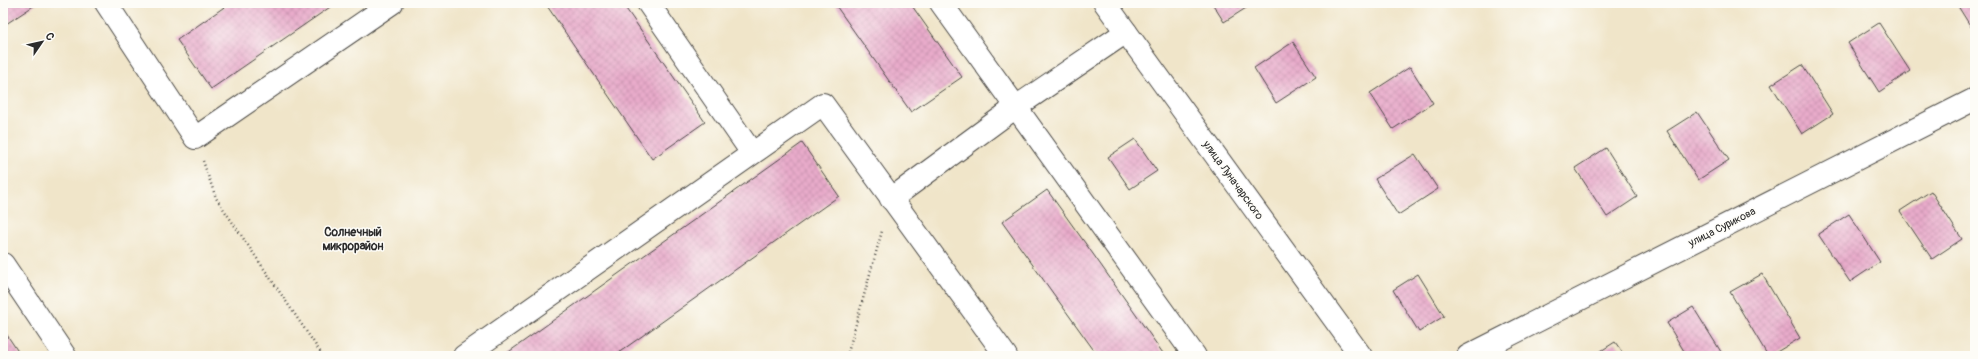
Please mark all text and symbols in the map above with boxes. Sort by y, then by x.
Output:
north arrow [22,22,62,62]
text: С [43,30,57,43]
street label: улица Луначарского [1199,137,1266,222]
street label: улица Сурикова [1685,205,1758,250]
district label: Солнечный микрорайон [323,225,384,254]

